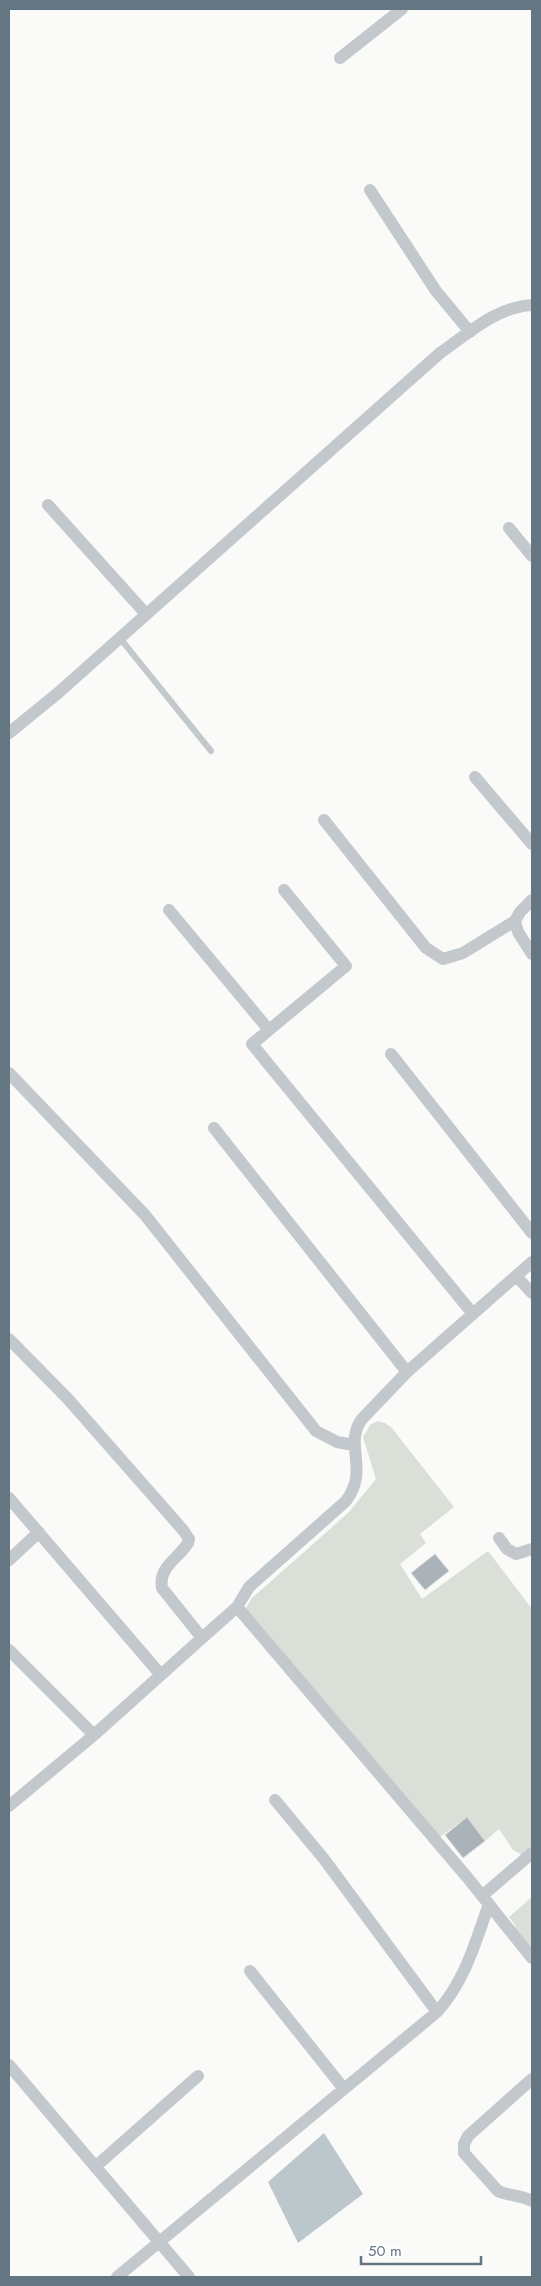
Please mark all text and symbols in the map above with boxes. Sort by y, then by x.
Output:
scale bar [361,2234,481,2266]
text: 50 m [368,2240,402,2262]

